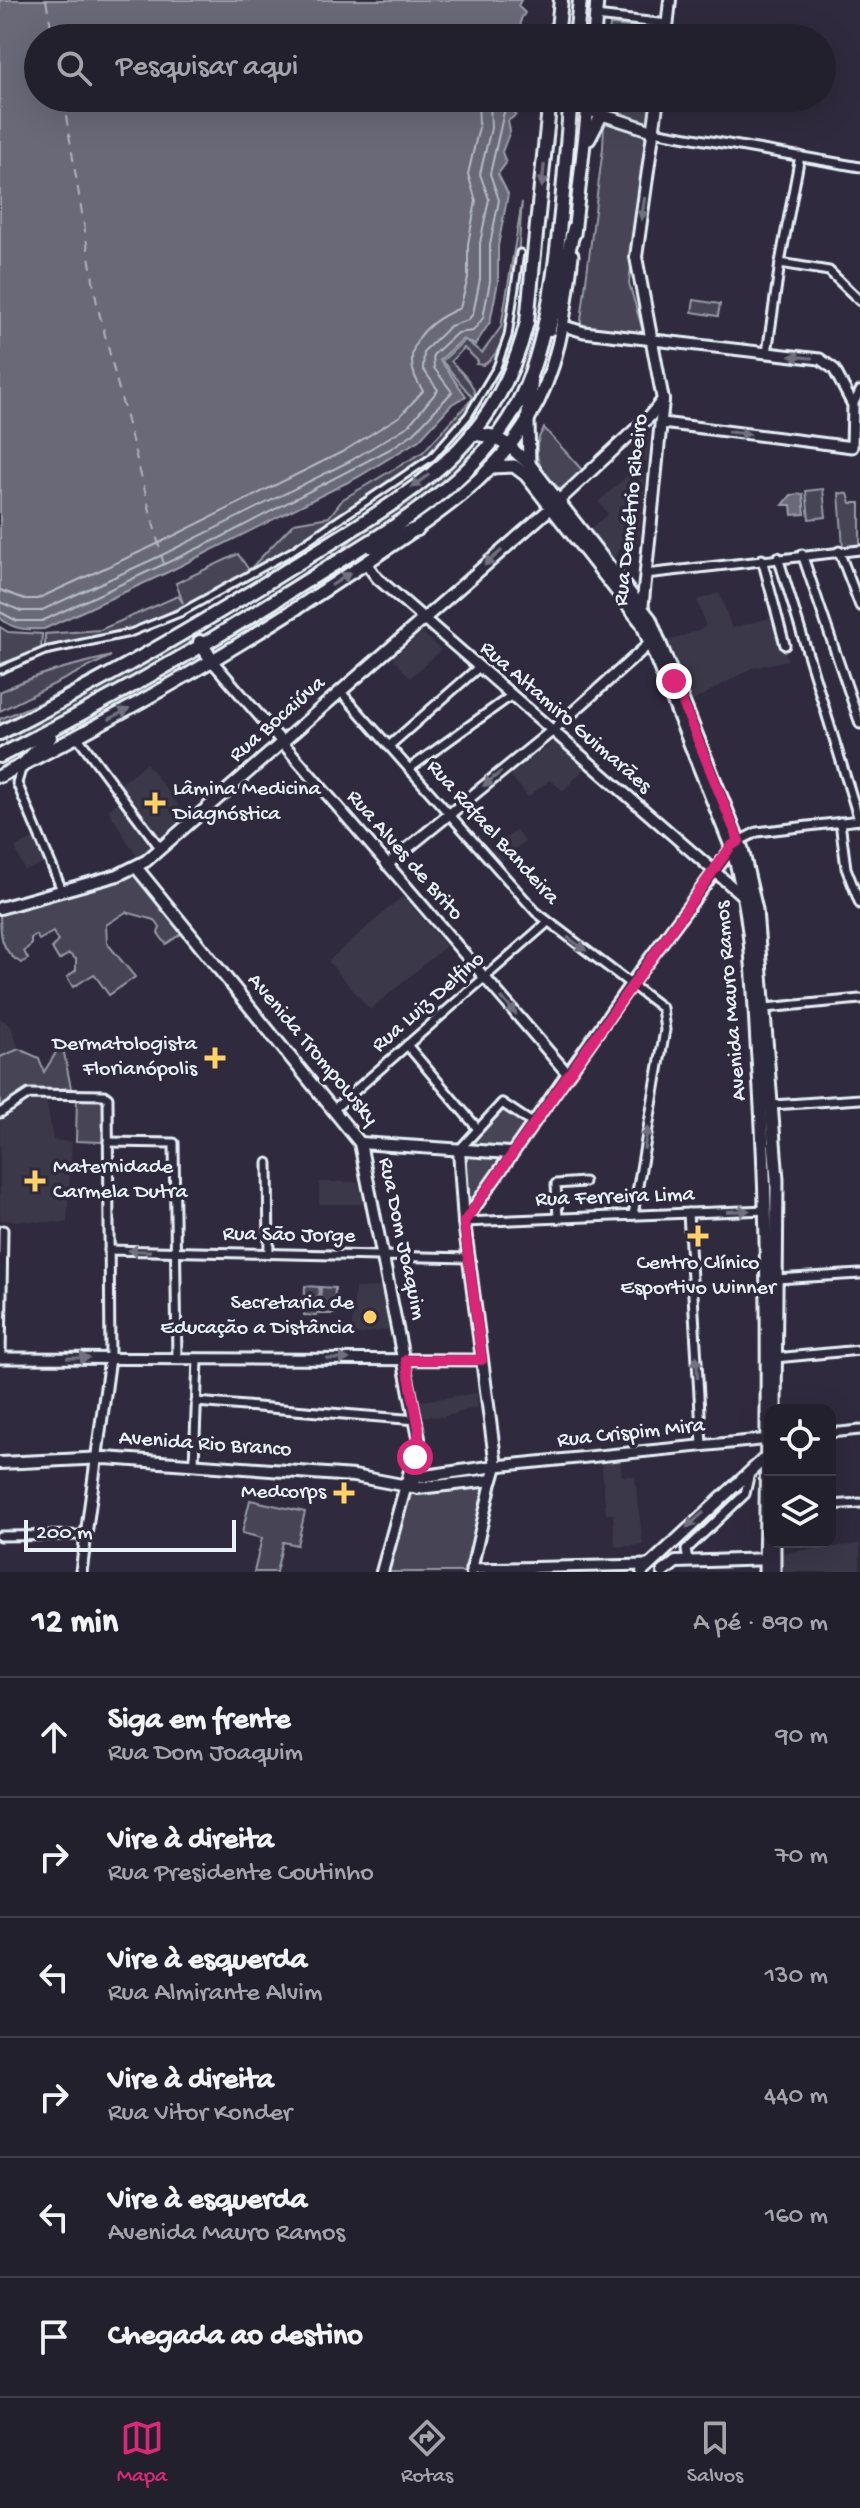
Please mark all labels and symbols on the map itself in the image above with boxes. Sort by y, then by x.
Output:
one-way arrow [536,164,549,189]
one-way arrow [636,197,649,222]
one-way arrow [788,350,813,363]
street label: Rua Demétrio Ribeiro [609,412,655,608]
one-way arrow [727,426,752,439]
one-way arrow [409,473,431,489]
one-way arrow [484,549,503,567]
one-way arrow [330,572,351,587]
street label: Rua Altamiro Guimarães [474,636,657,800]
route end [656,663,692,699]
street label: Rua Bocaiúva [225,671,332,769]
one-way arrow [107,707,130,721]
street label: Rua Rafael Bandeira [420,755,565,912]
one-way arrow [483,770,503,787]
place label: Lâmina Medicina Diagnóstica [171,777,322,828]
street label: Rua Alves de Brito [340,785,468,927]
marker: Lâmina Medicina Diagnóstica [144,792,166,814]
street label: Avenida Mauro Ramos [710,899,754,1102]
one-way arrow [567,936,588,951]
street label: Rua Luiz Delfino [367,947,491,1059]
street label: Avenida Trompowsky [241,969,383,1132]
one-way arrow [500,996,517,1016]
place label: Dermatologista Florianópolis [50,1032,198,1083]
marker: Dermatologista Florianópolis [204,1047,226,1069]
one-way arrow [641,1126,653,1151]
place label: Maternidade Carmela Dutra [53,1155,189,1206]
street label: Rua Dom Joaquim [371,1156,431,1323]
marker: Maternidade Carmela Dutra [24,1170,46,1192]
street label: Rua Ferreira Lima [535,1182,696,1214]
one-way arrow [726,1204,751,1217]
street label: Rua São Jorge [222,1222,356,1250]
marker: Centro Clínico Esportivo Winner [687,1225,709,1247]
one-way arrow [126,1245,151,1257]
place label: Centro Clínico Esportivo Winner [620,1251,778,1302]
place label: Secretaria de Educação a Distância [160,1291,355,1342]
marker: Secretaria de Educação a Distância [361,1308,379,1326]
one-way arrow [66,1352,91,1364]
one-way arrow [326,1353,351,1365]
one-way arrow [691,1354,704,1379]
street label: Rua Crispim Mira [556,1413,707,1455]
street label: Avenida Rio Branco [118,1426,292,1464]
route start [397,1439,433,1475]
place label: Medcorps [241,1480,327,1506]
marker: Medcorps [333,1482,355,1504]
one-way arrow [686,1511,705,1529]
scale bar [24,1516,236,1552]

